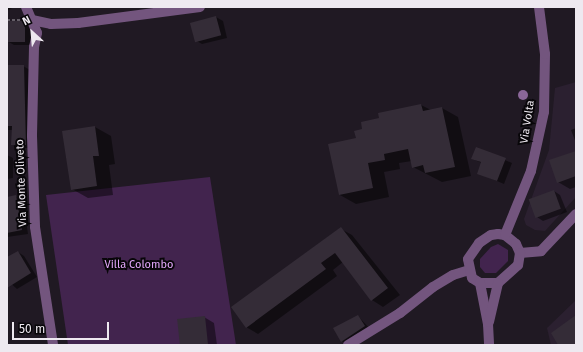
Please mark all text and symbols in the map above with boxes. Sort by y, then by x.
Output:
north arrow [12,12,52,52]
text: N [20,13,33,28]
street label: Via Volta [518,99,538,145]
street label: Via Monte Oliveto [14,139,30,227]
park label: Villa Colombo [105,258,173,272]
scale bar [14,314,111,340]
text: 50 m [19,322,45,336]

